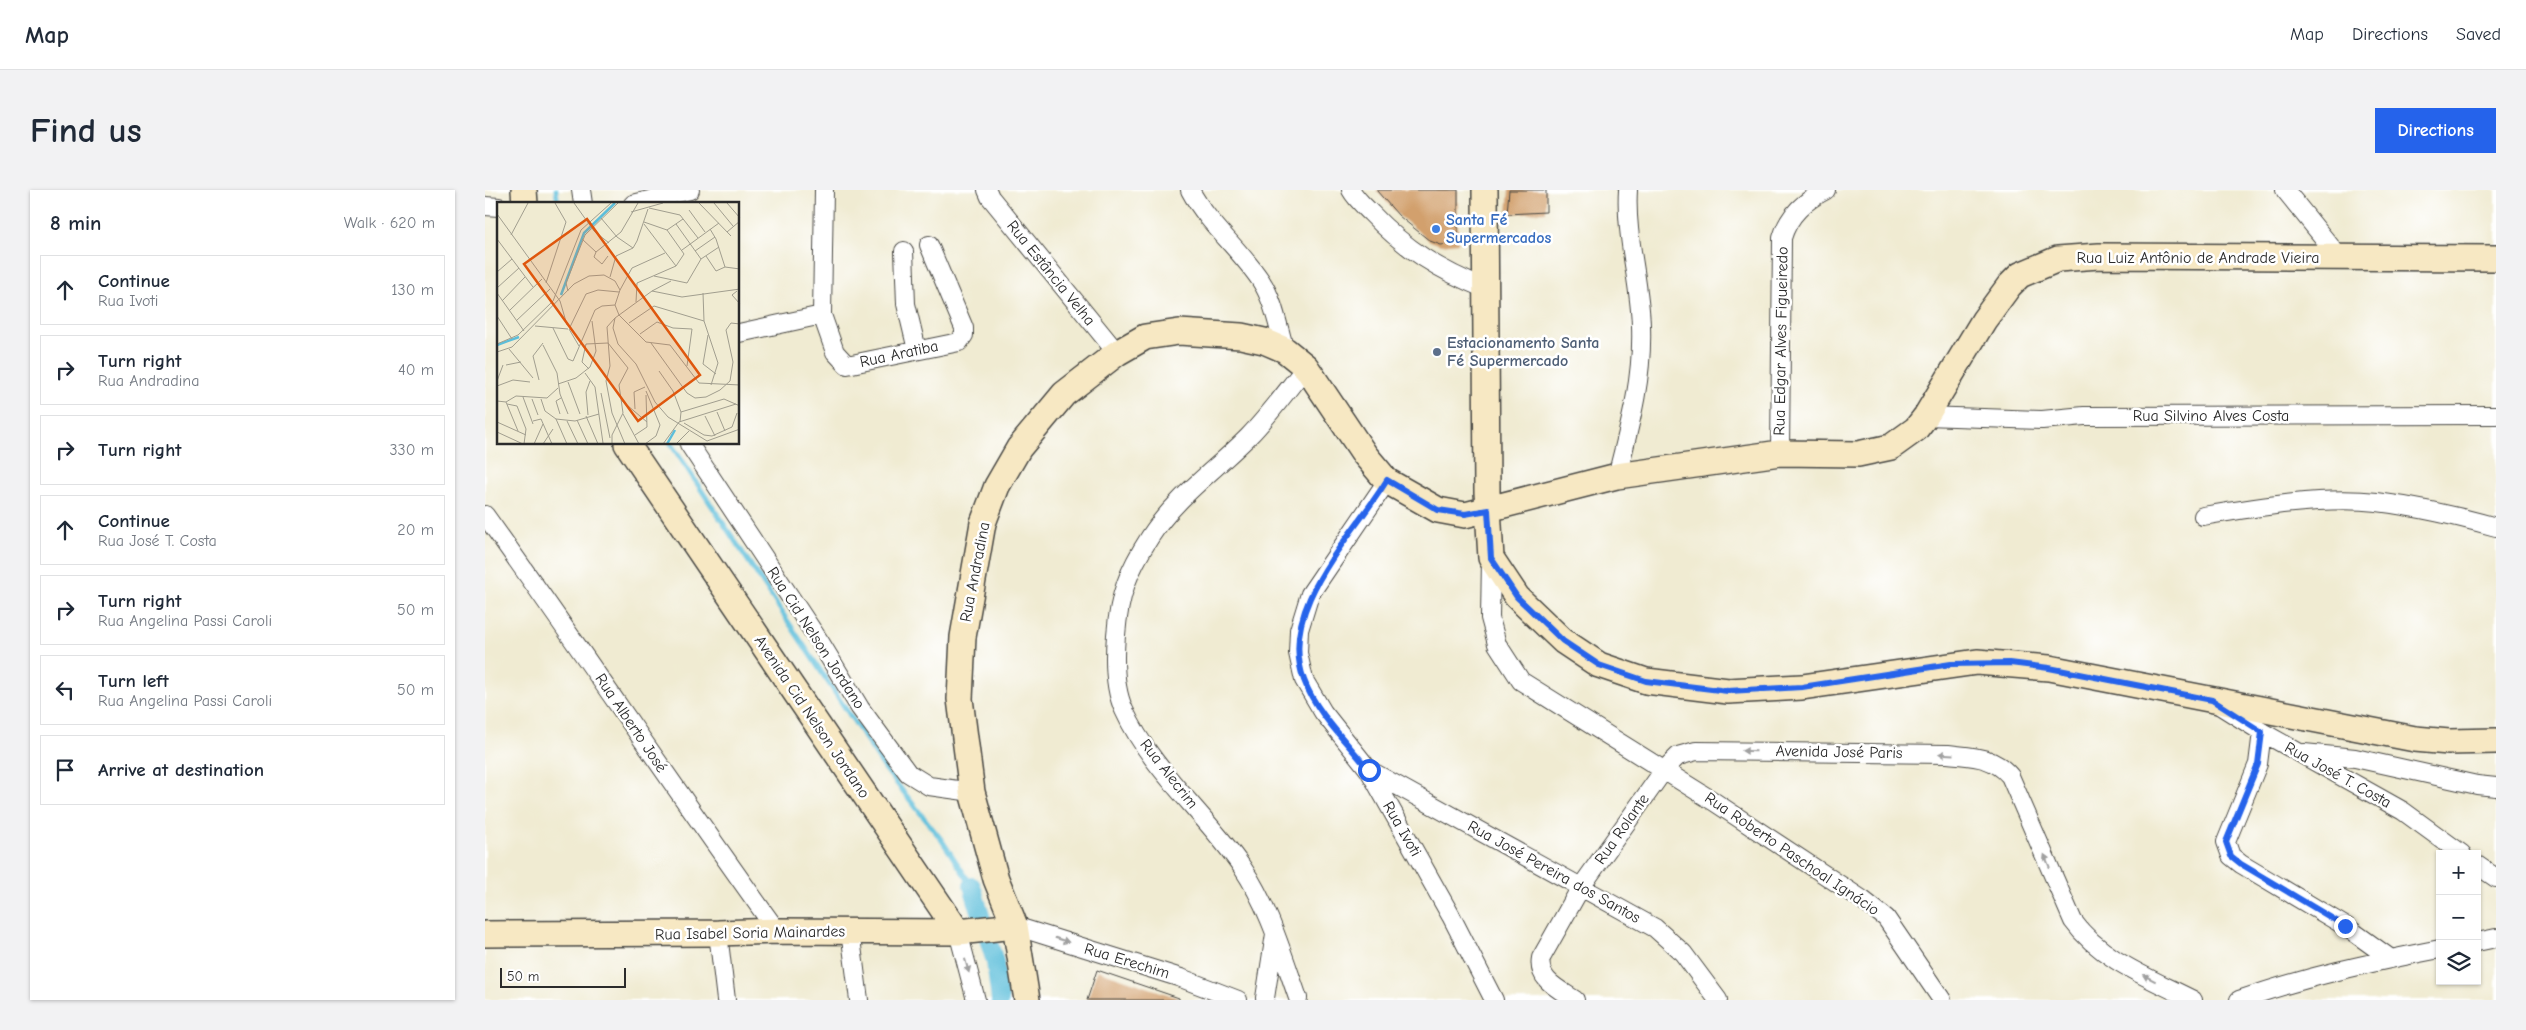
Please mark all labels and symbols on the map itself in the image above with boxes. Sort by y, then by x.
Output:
inset map [497,202,740,445]
place label: Santa Fé Supermercados [1446,211,1551,247]
street label: Rua Estância Velha [1003,217,1099,329]
marker: Santa Fé Supermercados [1430,223,1442,235]
street label: Rua Edgar Alves Figueiredo [1770,246,1792,436]
street label: Rua Luiz Antônio de Andrade Vieira [2077,249,2320,267]
place label: Estacionamento Santa Fé Supermercado [1447,334,1599,370]
street label: Rua Aratiba [858,337,940,371]
marker: Estacionamento Santa Fé Supermercado [1431,346,1443,358]
street label: Rua Silvino Alves Costa [2133,407,2289,425]
street label: Rua Andradina [956,520,994,624]
street label: Rua Cid Nelson Jordano [763,564,869,712]
street label: Avenida Cid Nelson Jordano [751,632,873,802]
street label: Rua Alberto José [591,670,671,776]
street label: Rua Alecrim [1136,736,1202,812]
street label: Rua José T. Costa [2282,738,2394,812]
street label: Avenida José Paris [1775,742,1903,762]
one-way arrow [1740,747,1756,755]
one-way arrow [1938,750,1954,758]
route start [1358,759,1381,782]
street label: Rua Roberto Paschoal Ignácio [1701,789,1883,919]
street label: Rua Rolante [1591,790,1653,868]
street label: Rua Ivoti [1379,798,1425,860]
street label: Rua José Pereira dos Santos [1465,817,1644,927]
one-way arrow [2043,853,2050,868]
route end [2334,915,2357,938]
street label: Rua Isabel Soria Mainardes [655,922,846,944]
one-way arrow [1054,937,1069,945]
street label: Rua Erechim [1082,940,1172,982]
one-way arrow [964,959,972,974]
scale bar [500,965,626,988]
one-way arrow [2142,974,2157,982]

